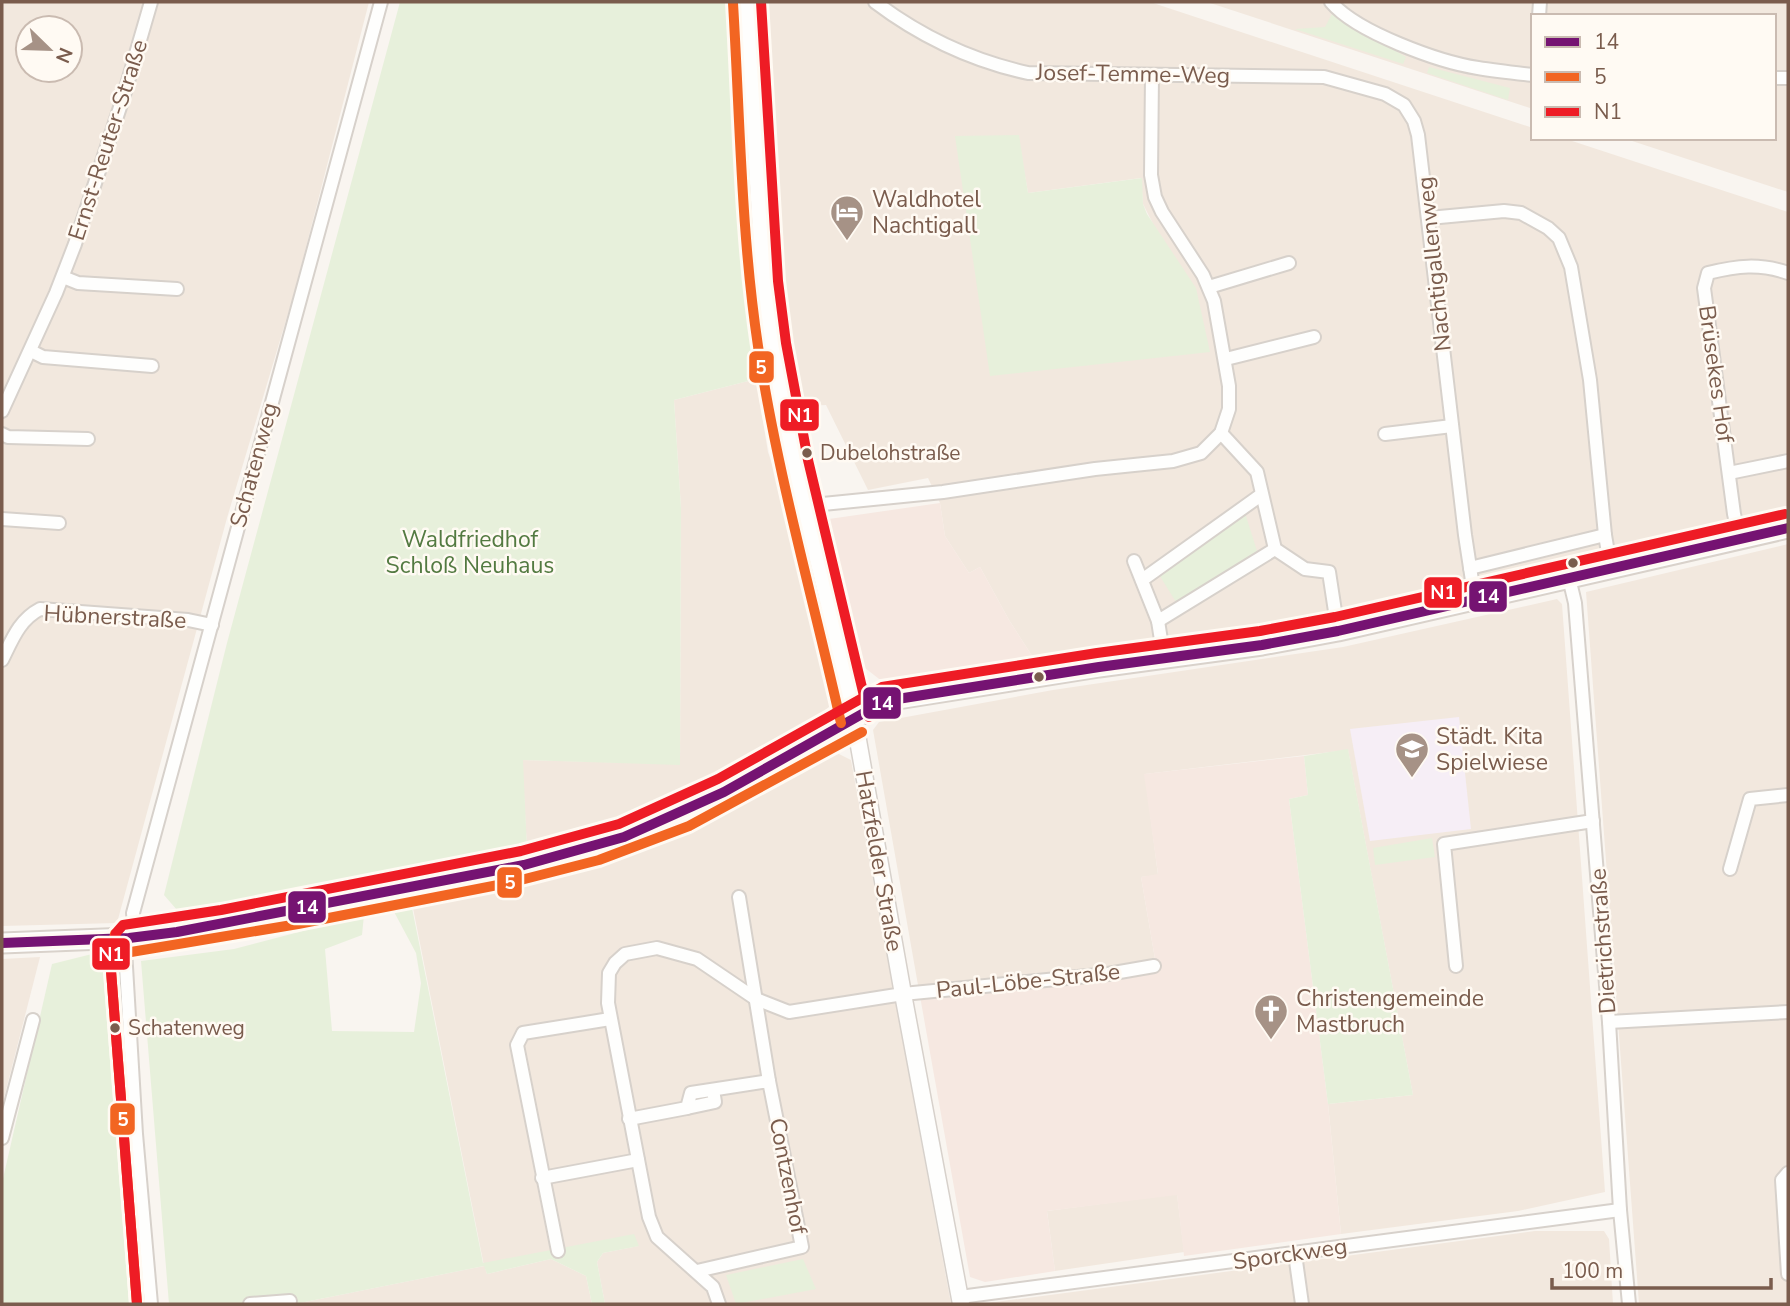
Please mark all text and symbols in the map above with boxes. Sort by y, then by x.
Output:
north arrow [14,14,84,84]
legend [1531,14,1776,140]
text: 14 [1594,28,1619,56]
street label: Ernst-Reuter-Straße [61,36,155,244]
text: N [49,44,78,67]
street label: Josef-Temme-Weg [1035,57,1230,91]
text: 5 [1594,63,1607,91]
text: N1 [1594,98,1622,126]
street label: Nachtigallenweg [1409,175,1459,353]
place label: Waldhotel Nachtigall [872,184,981,241]
hotel icon: Waldhotel Nachtigall [828,193,866,242]
street label: Brüsekes Hof [1691,303,1741,445]
line badge: 5 [748,350,775,384]
text: 5 [755,355,767,381]
line badge: N1 [779,398,820,432]
street label: Schatenweg [222,399,286,531]
text: N1 [787,403,813,429]
place label: Dubelohstraße [820,439,960,467]
marker: Dubelohstraße [800,446,814,460]
park label: Waldfriedhof Schloß Neuhaus [386,524,554,581]
unlabelled marker [1566,556,1580,570]
line badge: N1 [1423,576,1463,609]
text: N1 [1430,580,1456,606]
line badge: 14 [1468,580,1508,613]
text: 14 [1477,584,1499,610]
street label: Hübnerstraße [43,598,187,636]
unlabelled marker [1032,670,1046,684]
line badge: 14 [862,686,902,720]
text: 14 [871,691,893,717]
place label: Städt. Kita Spielwiese [1436,721,1548,778]
school or university icon: Städt. Kita Spielwiese [1393,730,1431,779]
street label: Hatzfelder Straße [848,768,910,954]
line badge: 5 [496,866,523,899]
street label: Dietrichstraße [1582,867,1624,1015]
text: 5 [504,870,516,896]
line badge: 14 [287,890,327,924]
text: 14 [296,895,318,921]
line badge: N1 [91,937,131,971]
text: N1 [98,942,124,968]
street label: Paul-Löbe-Straße [935,956,1121,1006]
place label: Christengemeinde Mastbruch [1296,983,1484,1040]
church icon: Christengemeinde Mastbruch [1252,992,1290,1041]
place label: Schatenweg [128,1014,245,1042]
marker: Schatenweg [108,1021,122,1035]
line badge: 5 [109,1102,136,1136]
text: 5 [117,1107,129,1133]
street label: Contzenhof [762,1115,815,1237]
street label: Sporckweg [1231,1231,1349,1277]
scale bar [1552,1246,1771,1290]
text: 100 m [1562,1257,1623,1285]

